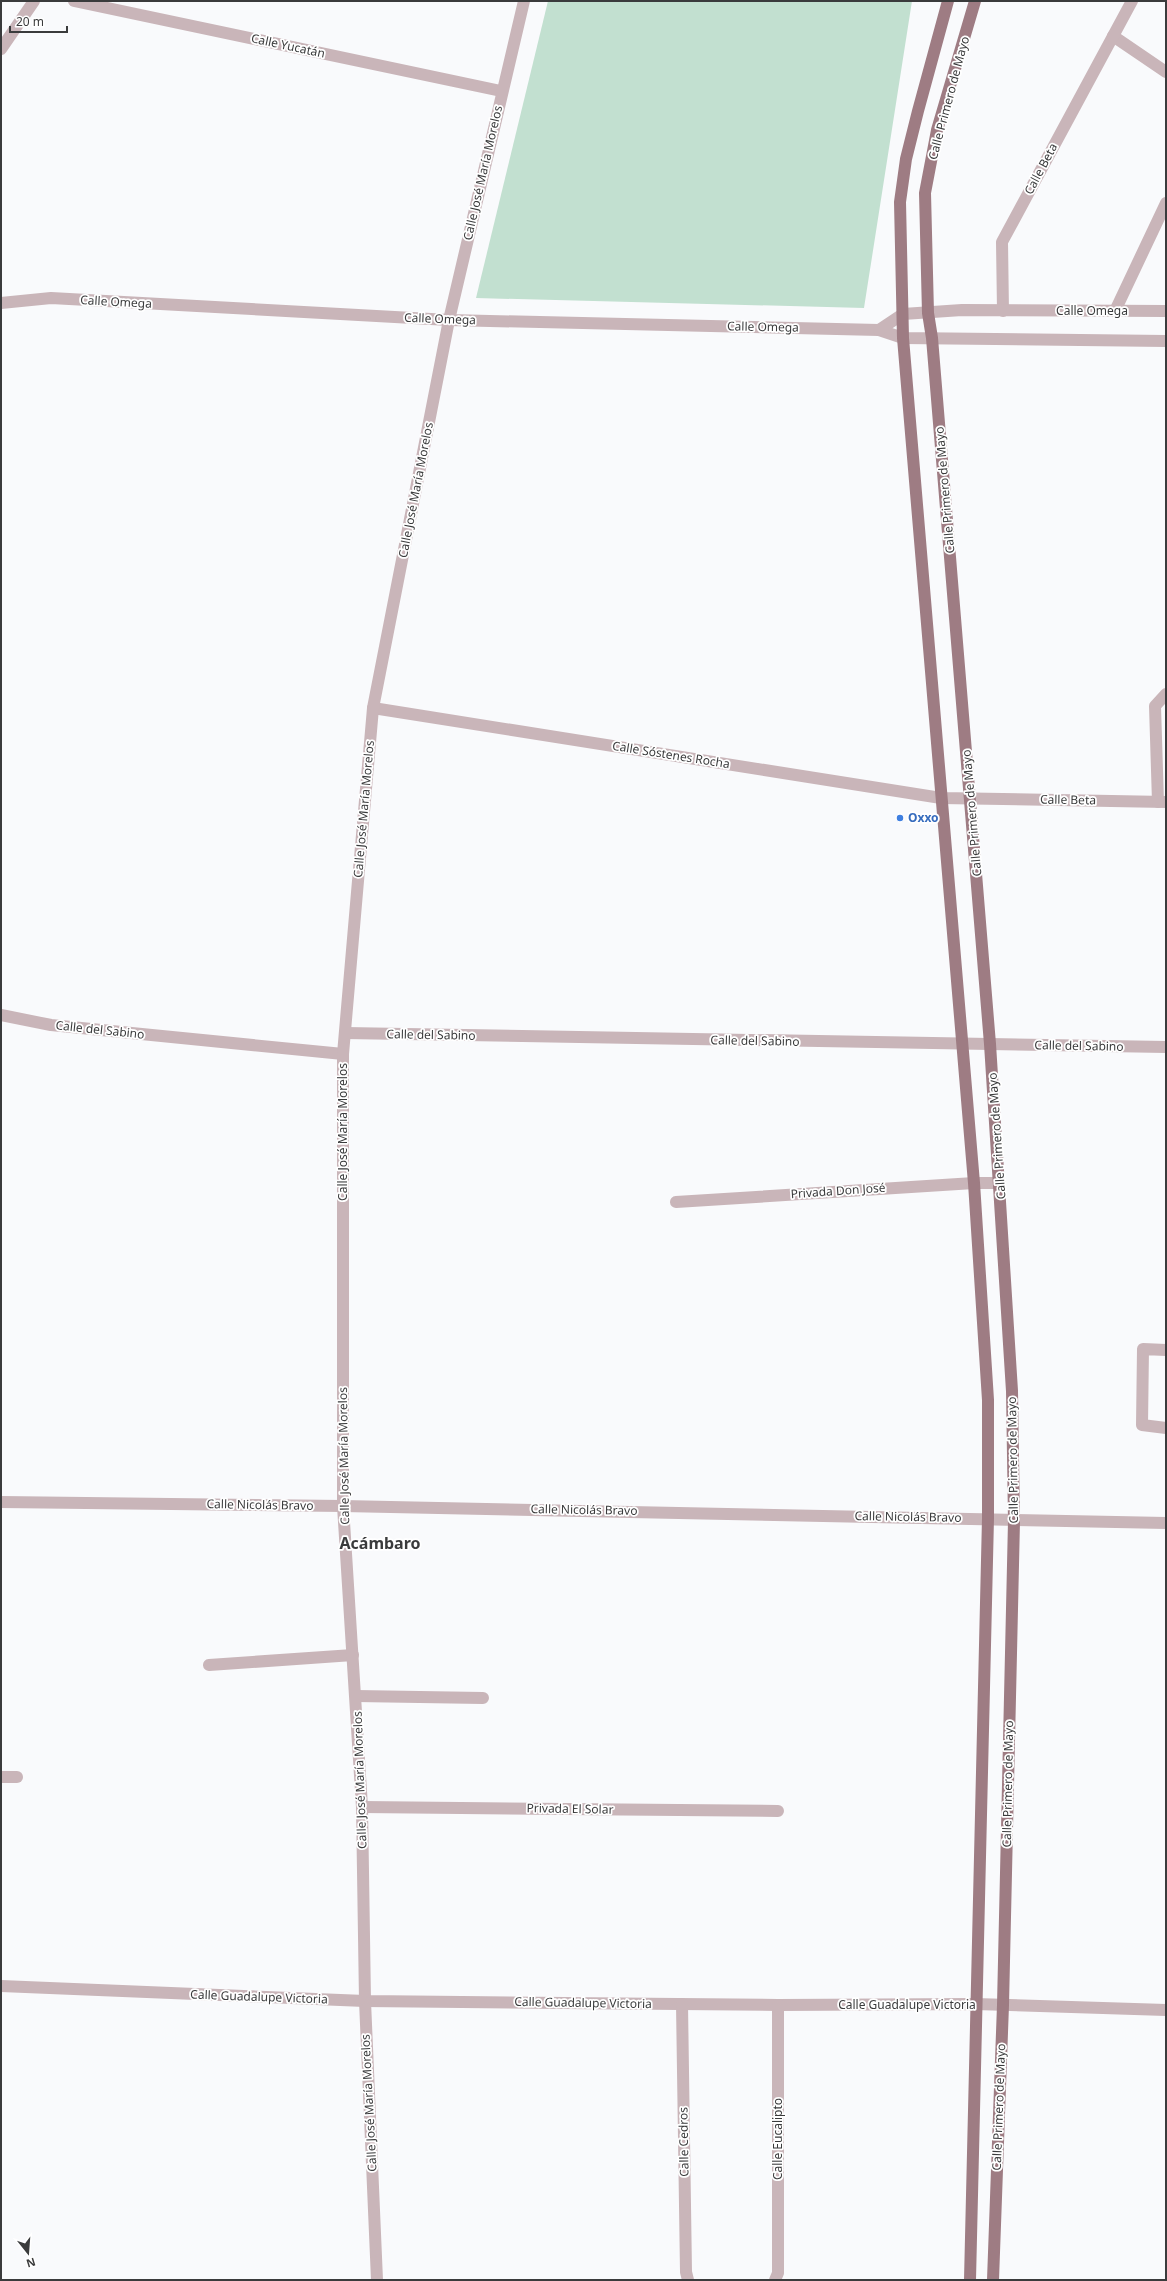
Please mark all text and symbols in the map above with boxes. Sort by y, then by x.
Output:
scale bar [10,8,67,34]
text: 20 m [16,13,44,30]
street label: Calle Yucatán [250,29,327,62]
street label: Calle Primero de Mayo [924,34,973,161]
street label: Calle José María Morelos [459,104,506,242]
street label: Calle Beta [1020,140,1061,197]
street label: Calle Omega [80,291,152,312]
street label: Calle Omega [1056,302,1128,319]
street label: Calle Omega [404,309,476,328]
street label: Calle Omega [727,317,799,336]
street label: Calle José María Morelos [394,420,437,559]
street label: Calle Primero de Mayo [930,426,959,554]
street label: Calle Sóstenes Rocha [611,737,731,772]
street label: Calle José María Morelos [349,739,378,878]
street label: Calle Primero de Mayo [957,749,986,877]
street label: Calle Beta [1040,791,1096,808]
place label: Oxxo [908,809,939,826]
marker: Oxxo [895,813,905,823]
street label: Calle del Sabino [55,1016,145,1043]
street label: Calle del Sabino [386,1025,476,1044]
street label: Calle del Sabino [710,1031,800,1050]
street label: Calle del Sabino [1034,1036,1124,1055]
street label: Calle José María Morelos [334,1063,351,1201]
street label: Calle Primero de Mayo [984,1072,1009,1200]
street label: Privada Don José [790,1179,886,1202]
street label: Calle José María Morelos [334,1387,353,1525]
street label: Calle Primero de Mayo [1003,1396,1022,1524]
street label: Calle Nicolás Bravo [206,1495,314,1514]
street label: Calle Nicolás Bravo [530,1500,638,1519]
street label: Calle Nicolás Bravo [854,1507,962,1526]
district label: Acámbaro [339,1532,421,1554]
street label: Calle José María Morelos [349,1711,370,1849]
street label: Calle Primero de Mayo [998,1720,1017,1848]
street label: Privada El Solar [526,1799,614,1818]
street label: Calle Guadalupe Victoria [190,1986,328,2007]
street label: Calle Guadalupe Victoria [514,1993,652,2012]
street label: Calle Guadalupe Victoria [838,1996,976,2013]
street label: Calle José María Morelos [356,2034,381,2172]
street label: Calle Primero de Mayo [988,2043,1009,2171]
street label: Calle Eucalipto [769,2098,786,2180]
street label: Calle Cedros [674,2107,693,2177]
north arrow [8,2233,48,2273]
text: N [25,2255,38,2272]

